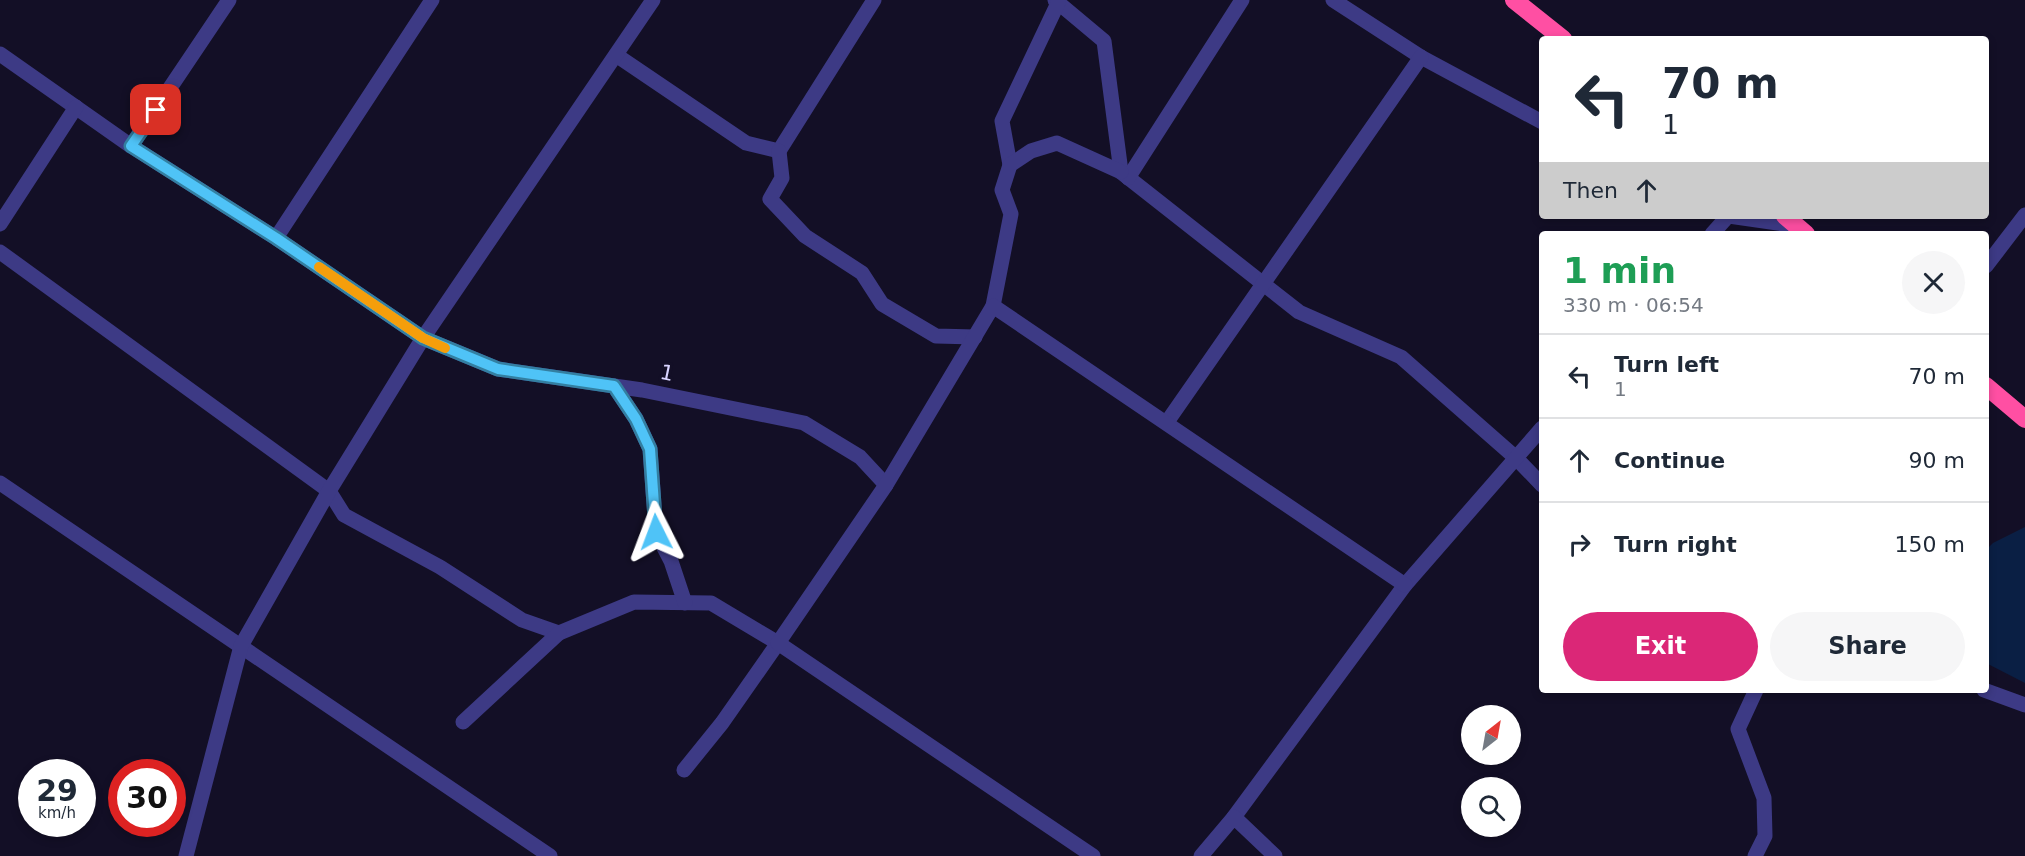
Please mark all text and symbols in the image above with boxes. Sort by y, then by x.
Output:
text: 70 m [1662,59,1779,108]
icon: left [1563,60,1641,138]
pin [130,84,181,135]
icon: arrive [139,93,172,126]
text: 1 [1662,109,1679,140]
icon: ahead [1630,174,1663,207]
text: Then [1563,178,1618,203]
text: 1 min [1563,250,1676,291]
button: close [1902,251,1965,314]
text: 330 m · 06:54 [1563,293,1704,317]
text: Turn left [1614,352,1719,377]
street label: 1 [658,360,676,386]
icon: left [1563,360,1596,393]
text: 70 m [1909,364,1965,389]
text: 1 [1614,377,1627,401]
icon: ahead [1563,444,1596,477]
text: Continue [1614,448,1725,473]
text: 90 m [1909,448,1965,473]
position arrow [624,500,688,564]
icon: right [1563,528,1596,561]
text: Turn right [1614,532,1737,557]
text: 150 m [1895,532,1965,557]
button: Exit [1563,612,1758,681]
button: Share [1770,612,1965,681]
north arrow [1461,705,1521,765]
map controls [1461,705,1521,837]
speed limit sign: 30 [108,759,186,837]
text: 29 [36,773,78,808]
button: search [1461,777,1521,837]
text: km/h [38,804,76,822]

